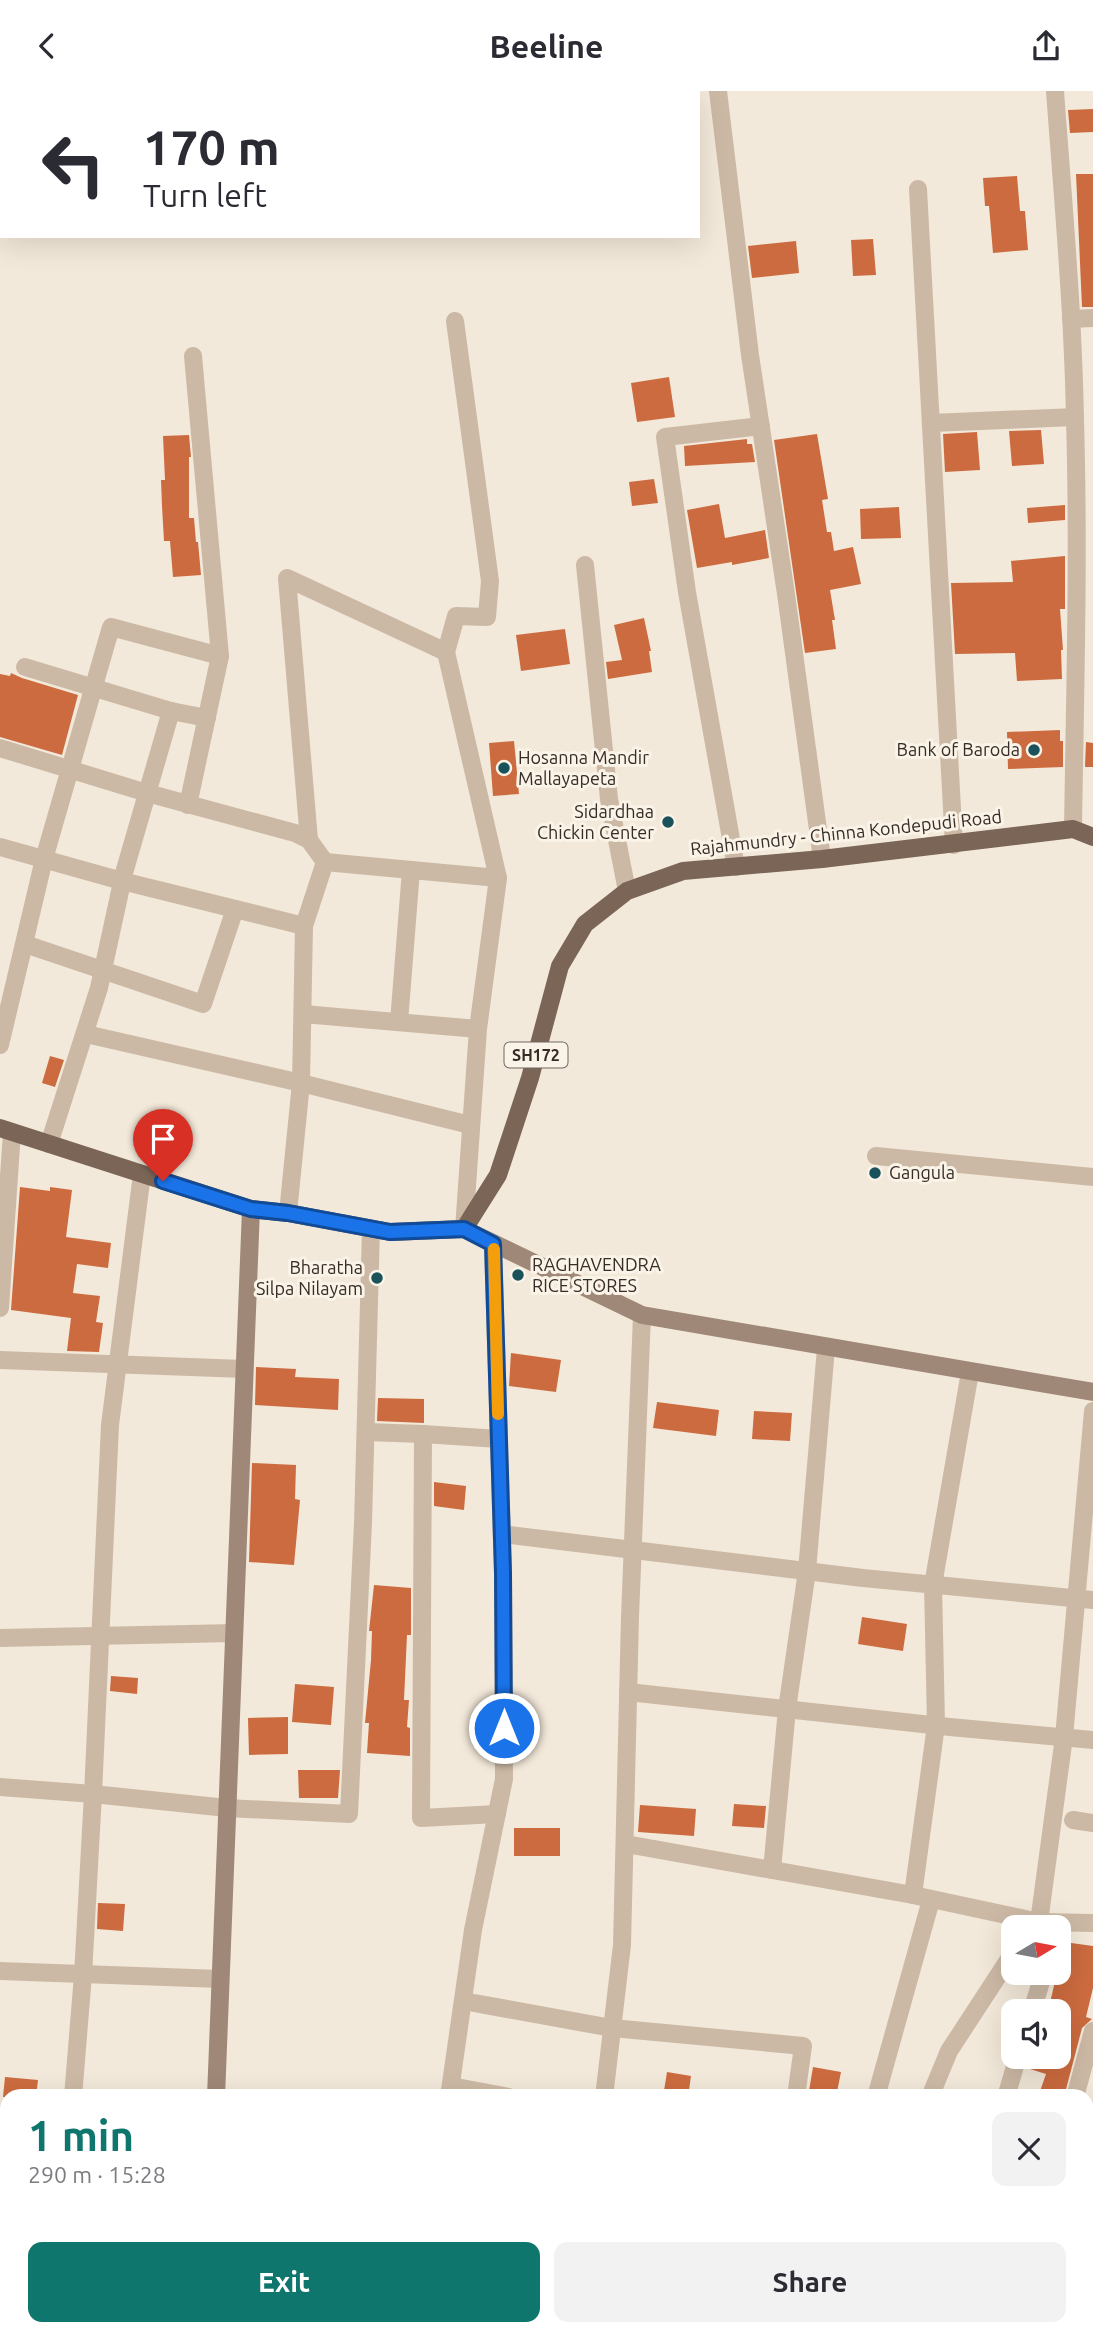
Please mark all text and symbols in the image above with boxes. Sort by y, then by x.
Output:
icon: back [28,27,66,65]
icon: share [1027,27,1065,65]
text: Beeline [490,28,603,64]
icon: left [28,119,119,210]
text: 170 m [143,119,280,174]
text: Turn left [143,177,267,213]
place label: Bank of Baroda [897,739,1020,759]
marker: Bank of Baroda [1026,742,1042,758]
place label: Hosanna Mandir Mallayapeta [518,747,649,788]
marker: Hosanna Mandir Mallayapeta [496,760,512,776]
place label: Sidardhaa Chickin Center [537,801,654,842]
street label: Rajahmundry - Chinna Kondepudi Road [689,806,1003,858]
marker: Sidardhaa Chickin Center [660,814,676,830]
road number: SH172 [504,1043,568,1067]
pin [133,1109,193,1181]
icon: arrive [144,1120,182,1158]
place label: Gangula [889,1162,955,1182]
marker: Gangula [867,1165,883,1181]
place label: RAGHAVENDRA RICE STORES [532,1254,661,1295]
place label: Bharatha Silpa Nilayam [256,1257,363,1298]
marker: RAGHAVENDRA RICE STORES [510,1267,526,1283]
marker: Bharatha Silpa Nilayam [369,1270,385,1286]
position arrow [467,1691,541,1765]
north arrow [1001,1915,1071,1985]
map controls [1001,1915,1071,2069]
button: sound [1001,1999,1071,2069]
text: 1 min [28,2112,134,2159]
button: close [992,2112,1066,2186]
text: 290 m · 15:28 [28,2162,166,2187]
button: Exit [28,2242,540,2322]
button: Share [554,2242,1066,2322]

